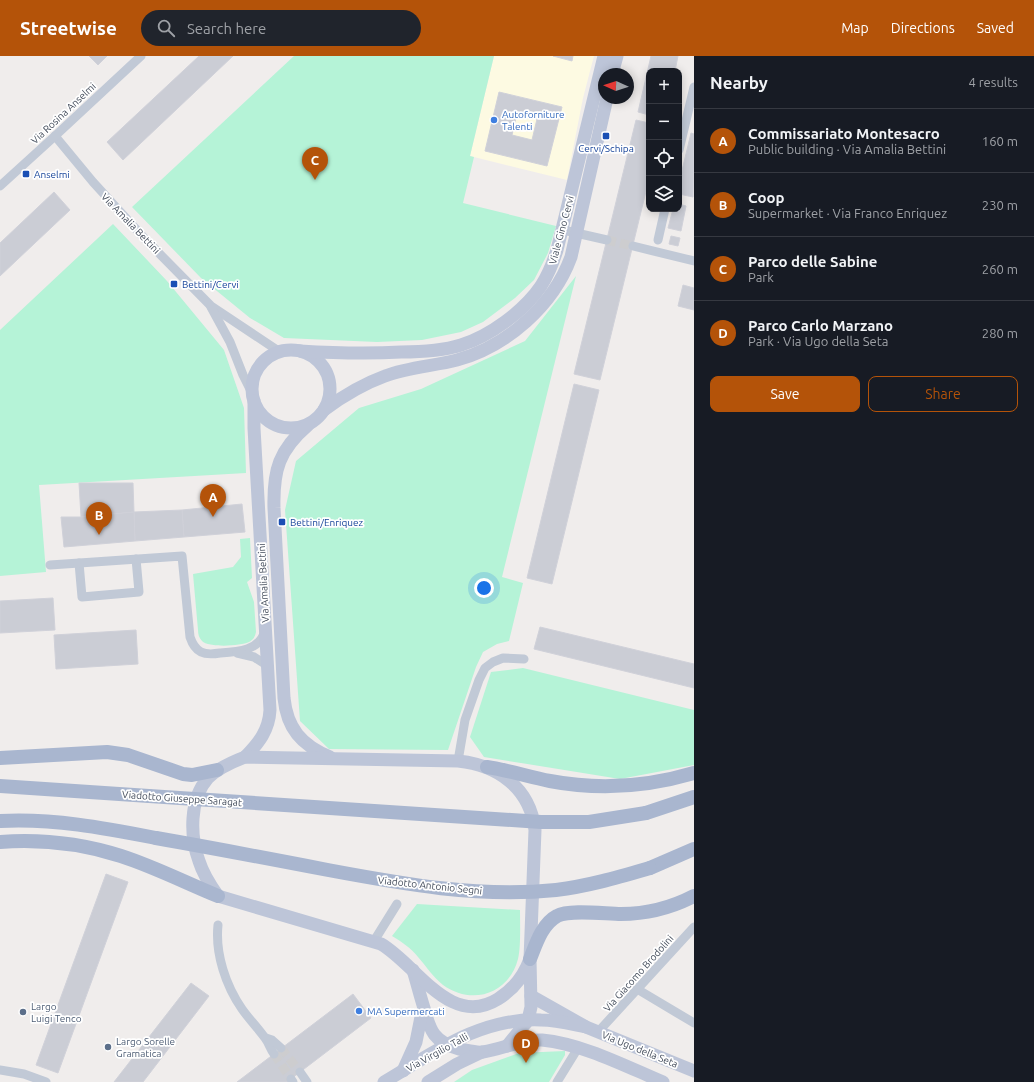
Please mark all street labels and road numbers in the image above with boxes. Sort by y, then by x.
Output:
street label: Via Rosina Anselmi [29,81,98,146]
street label: Via Amalia Bettini [99,191,162,256]
street label: Viale Gino Cervi [547,195,576,266]
street label: Via Amalia Bettini [256,543,271,623]
street label: Viadotto Giuseppe Saragat [122,789,242,808]
street label: Viadotto Antonio Segni [377,875,483,896]
street label: Via Giacomo Brodolini [601,933,676,1014]
street label: Via Ugo della Seta [600,1029,679,1070]
street label: Via Virgilio Talli [405,1031,470,1074]

